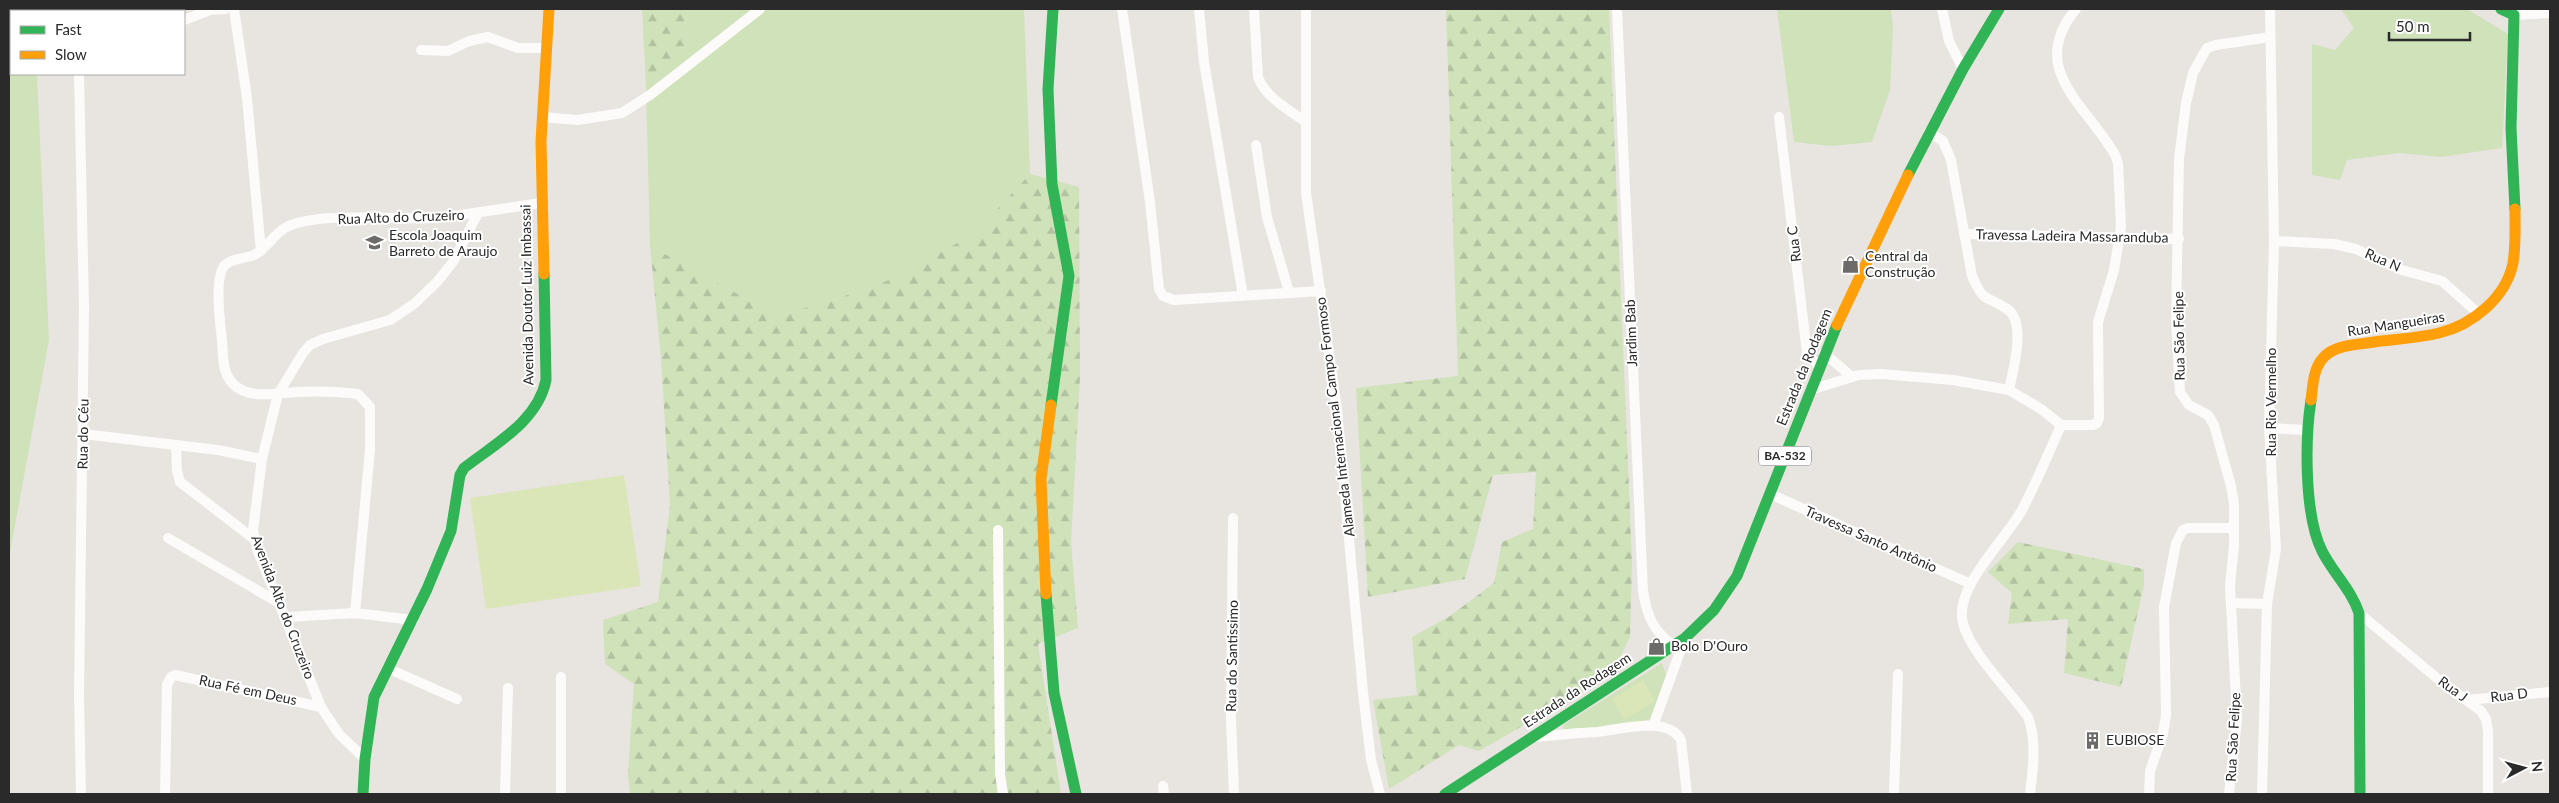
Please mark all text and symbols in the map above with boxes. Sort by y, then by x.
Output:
legend [10,10,185,75]
scale bar [2389,10,2470,42]
text: 50 m [2396,17,2430,35]
text: Fast [55,20,82,38]
text: Slow [55,45,87,63]
street label: Avenida Doutor Luiz Imbassai [516,204,537,386]
street label: Rua Alto do Cruzeiro [337,206,465,227]
street label: Rua C [1783,224,1804,263]
street label: Travessa Ladeira Massaranduba [1975,225,2169,246]
place label: Escola Joaquim Barreto de Araujo [389,226,498,259]
school or university icon: Escola Joaquim Barreto de Araujo [365,233,385,253]
street label: Rua N [2363,244,2404,275]
place label: Central da Construção [1865,247,1936,280]
shop icon: Central da Construção [1841,254,1861,274]
street label: Rua São Felipe [2169,291,2188,381]
street label: Alameda Internacional Campo Formoso [1311,296,1358,538]
street label: Jardim Bab [1621,299,1640,367]
street label: Estrada da Rodagem [1772,306,1835,428]
street label: Rua Mangueiras [2346,307,2446,340]
street label: Rua Rio Vermelho [2262,348,2279,456]
street label: Rua do Céu [73,399,92,469]
road number: BA-532 [1759,446,1811,466]
street label: Travessa Santo Antônio [1802,502,1940,575]
street label: Avenida Alto do Cruzeiro [248,532,319,681]
street label: Rua do Santissimo [1222,600,1241,712]
shop icon: Bolo D'Ouro [1647,636,1667,656]
place label: Bolo D'Ouro [1671,637,1748,654]
street label: Estrada da Rodagem [1520,648,1634,731]
street label: Rua Fé em Deus [198,671,298,708]
street label: Rua J [2435,672,2471,705]
street label: Rua D [2489,684,2529,705]
street label: Rua São Felipe [2222,692,2243,782]
building icon: EUBIOSE [2082,730,2102,750]
place label: EUBIOSE [2106,731,2164,748]
north arrow [2499,743,2549,793]
text: N [2528,760,2546,773]

